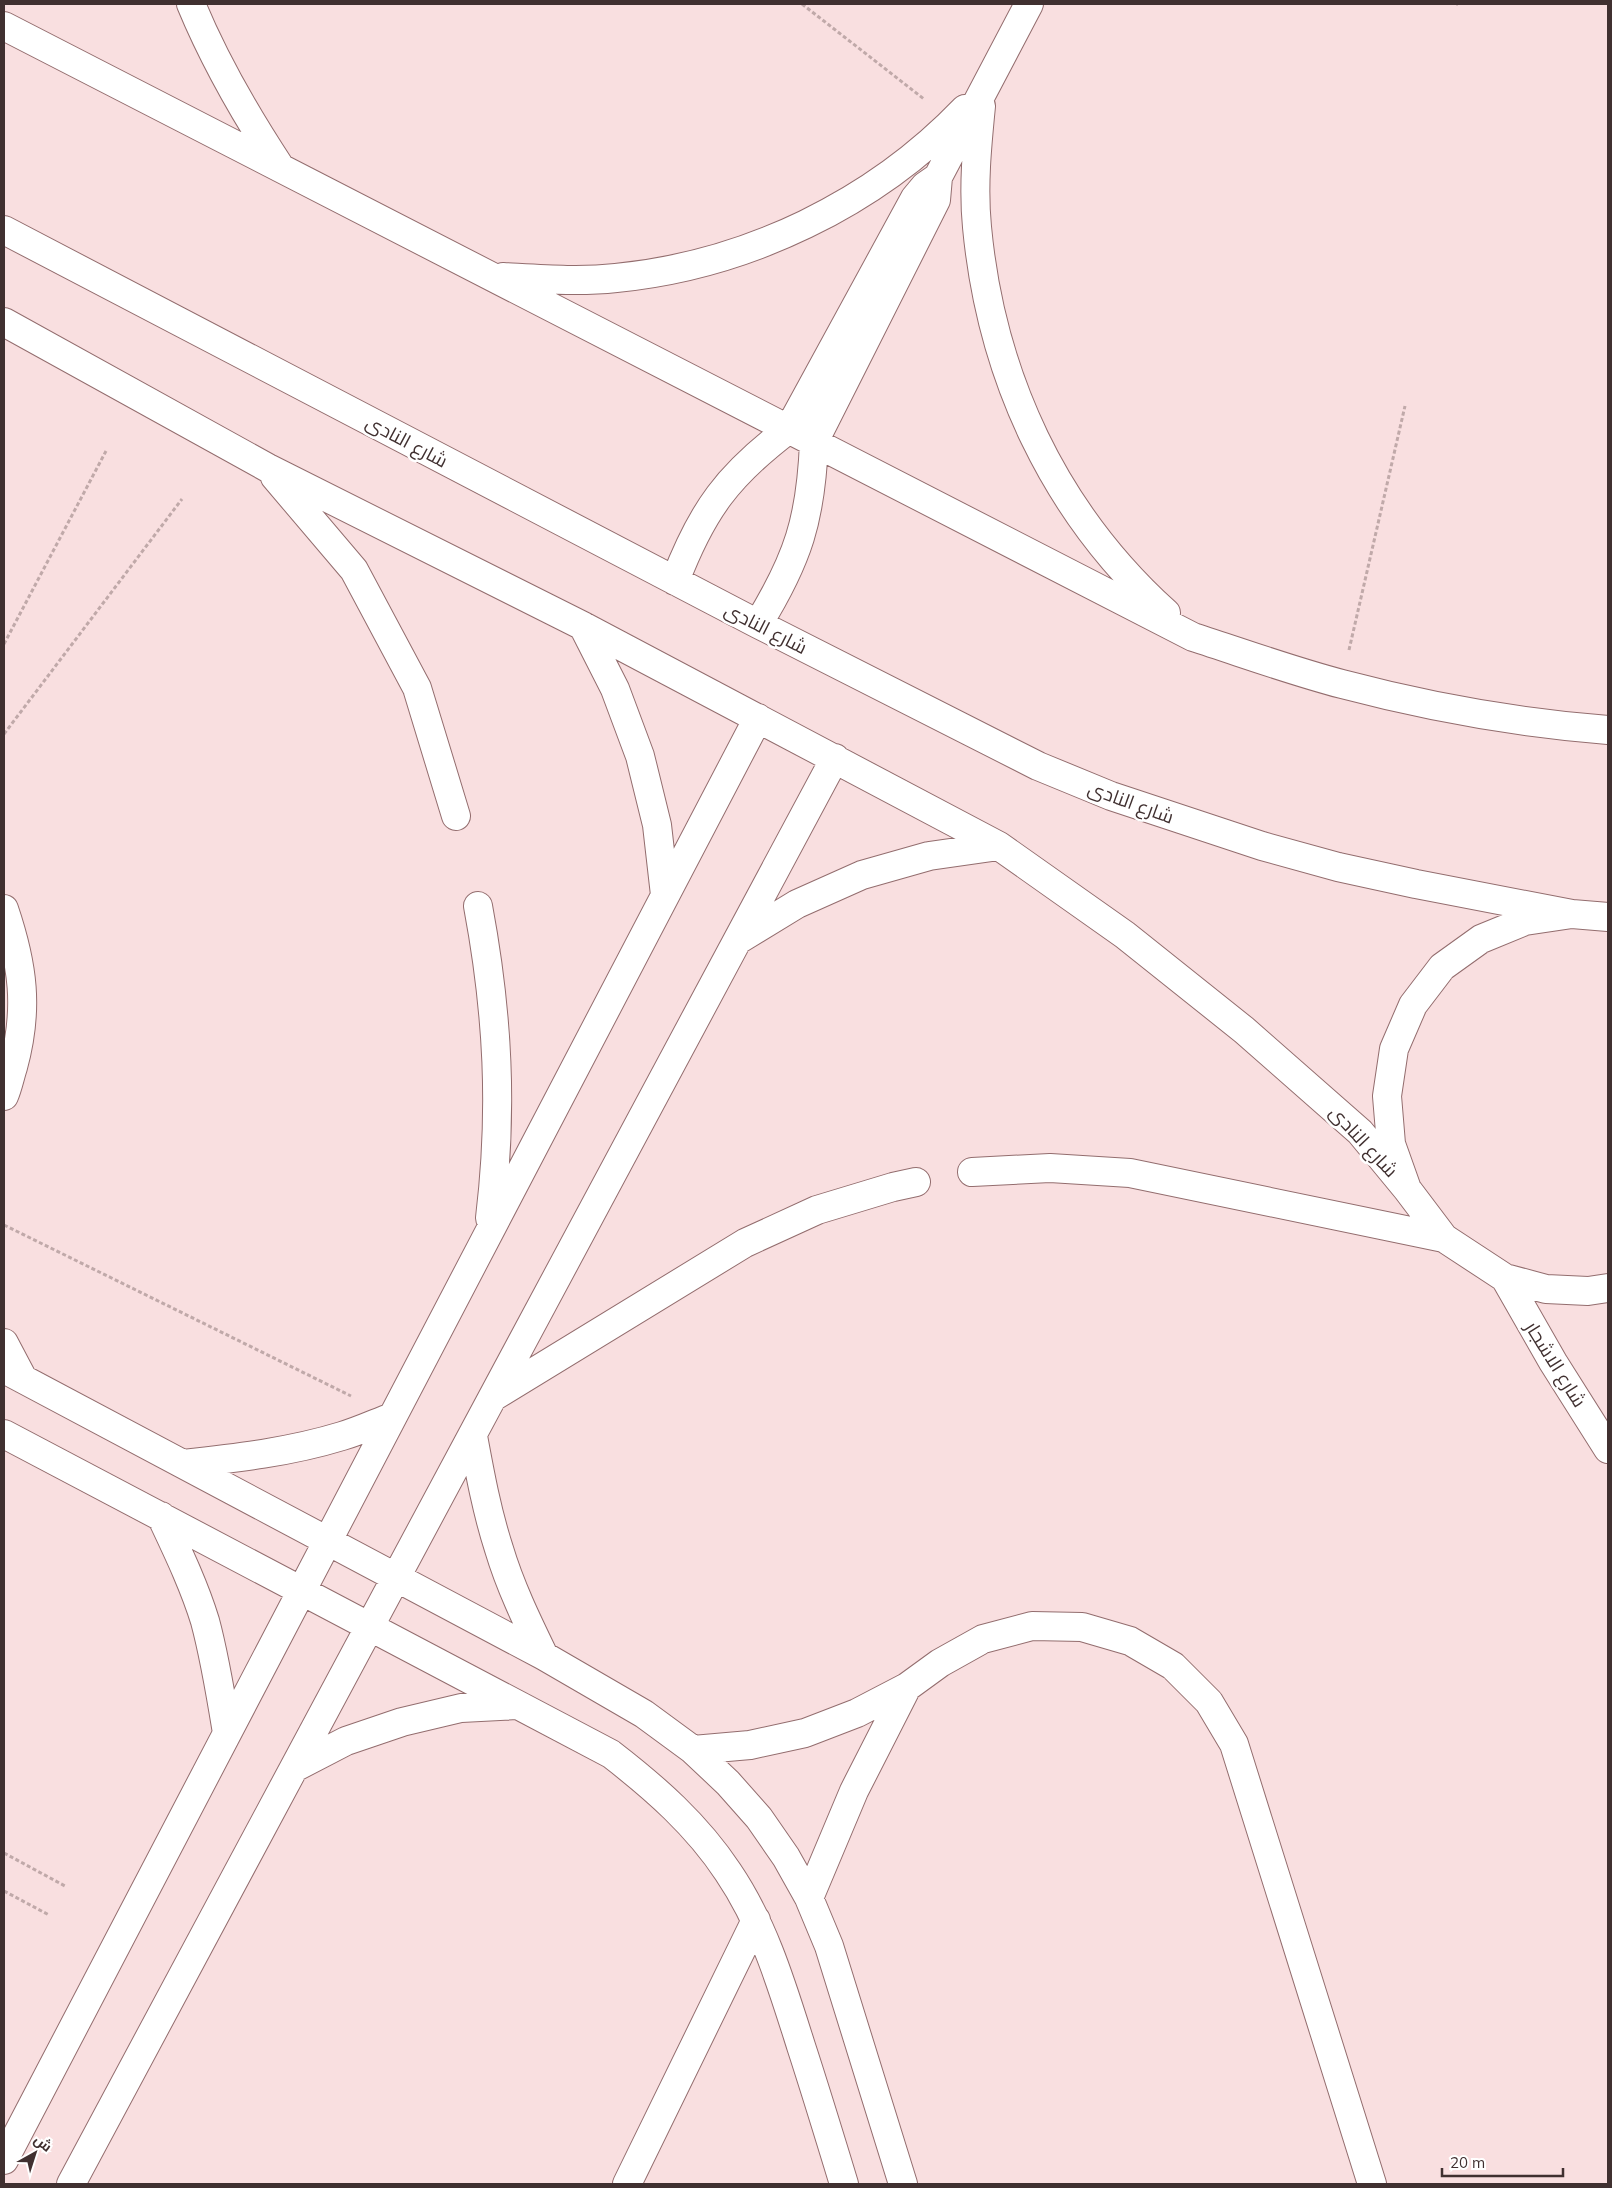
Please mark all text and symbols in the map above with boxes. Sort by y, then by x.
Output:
street label: شارع النادى [361,409,452,474]
street label: شارع النادى [720,597,811,661]
street label: شارع النادى [1084,775,1177,830]
street label: شارع النادى [1323,1100,1403,1183]
street label: شارع الاشجار [1518,1316,1592,1413]
north arrow [10,2128,60,2178]
text: ش [31,2130,56,2156]
scale bar [1442,2146,1563,2178]
text: 20 m [1450,2153,1485,2172]

